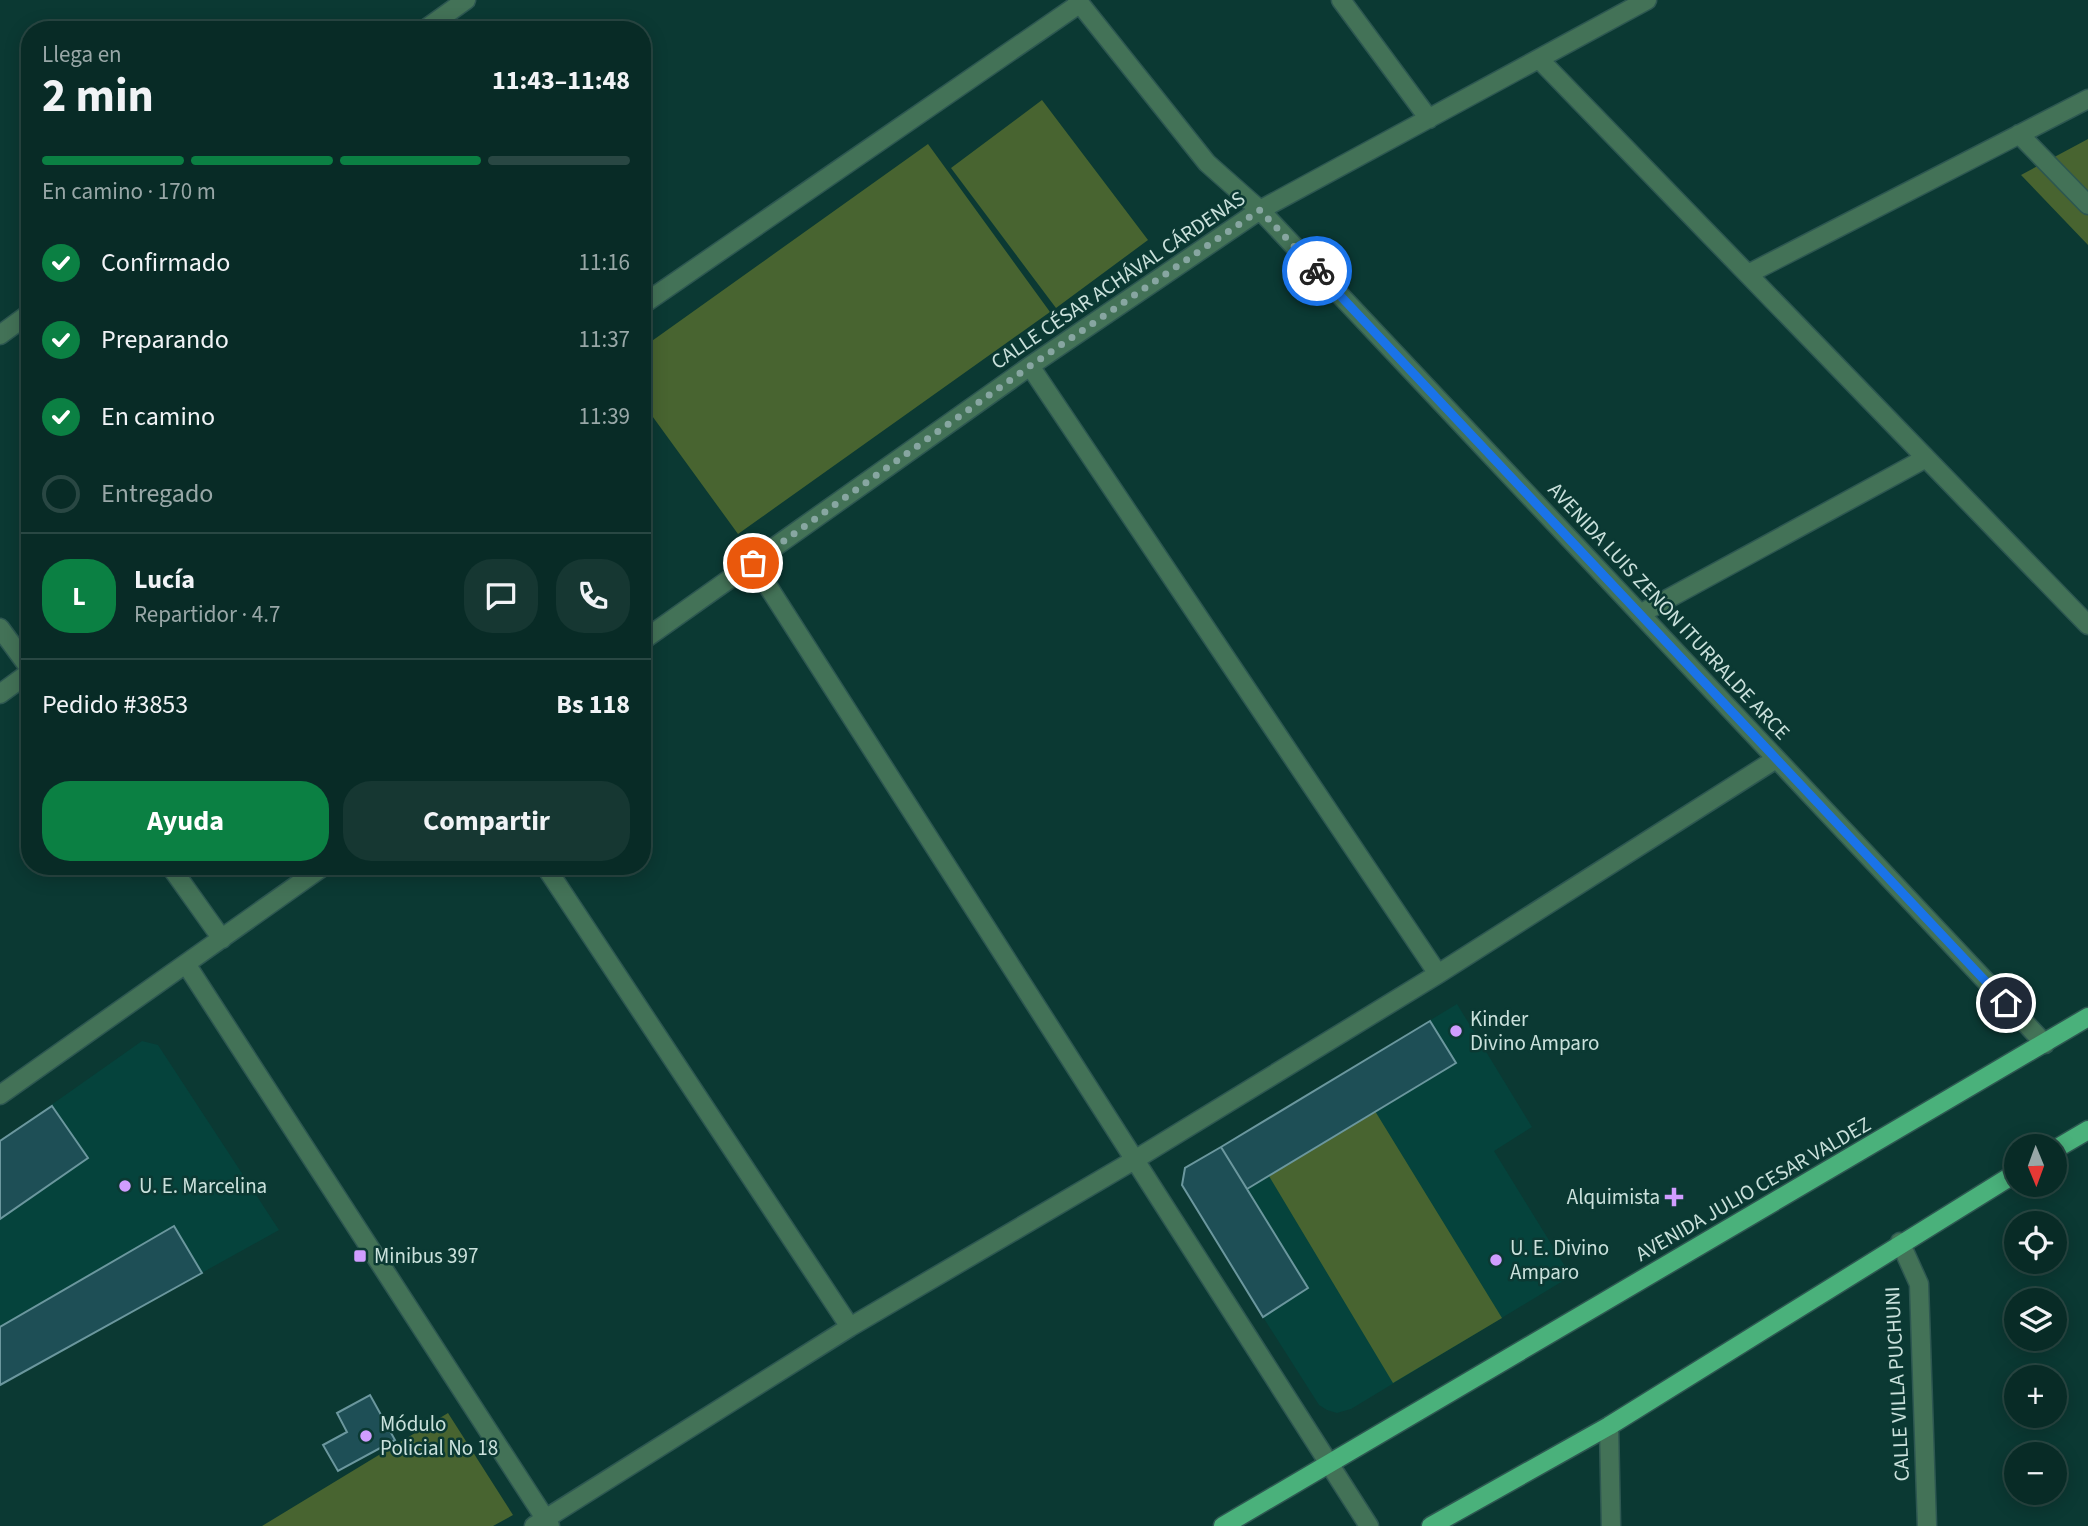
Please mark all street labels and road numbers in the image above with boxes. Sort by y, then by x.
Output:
street label: CALLE CÉSAR ACHÁVAL CÁRDENAS [985,183,1251,377]
street label: AVENIDA LUIS ZENON ITURRALDE ARCE [1541,476,1797,746]
street label: AVENIDA JULIO CESAR VALDEZ [1630,1109,1876,1269]
street label: CALLE VILLA PUCHUNI [1877,1286,1917,1482]

